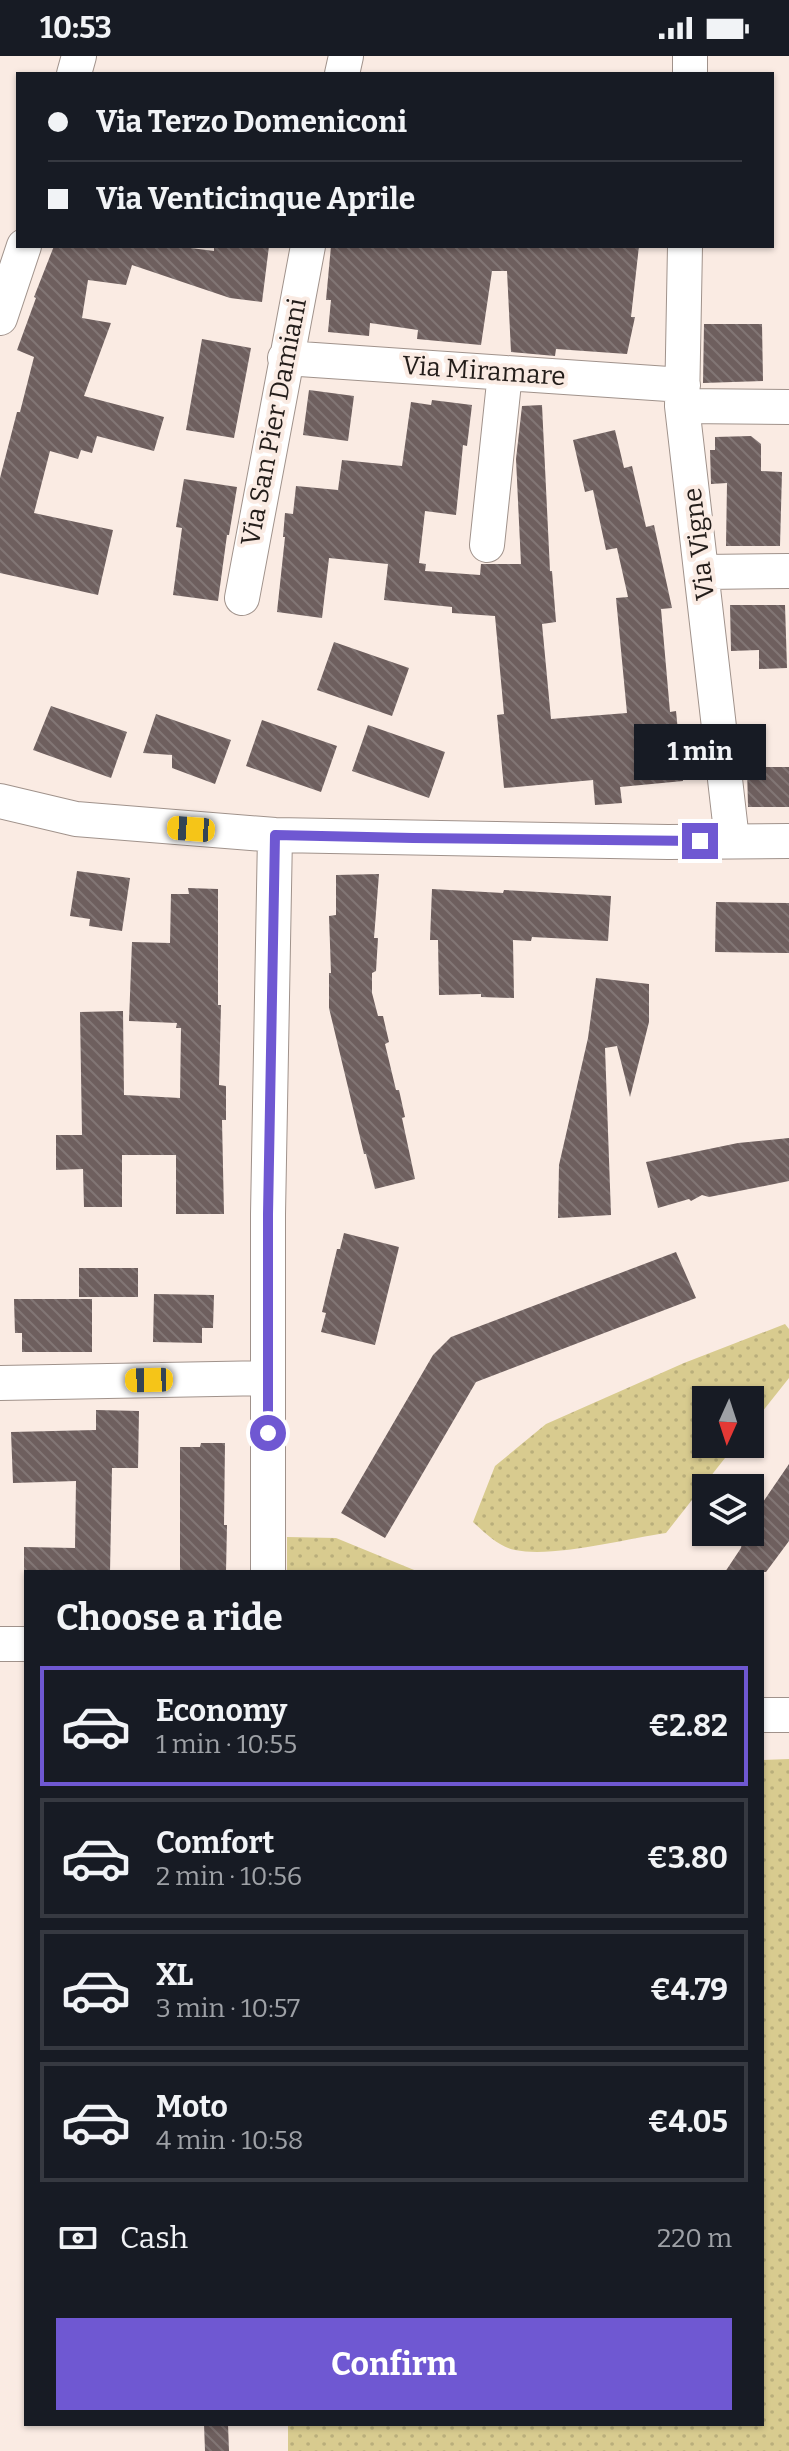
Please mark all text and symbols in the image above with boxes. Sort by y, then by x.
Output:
text: 10:53 [40,10,112,46]
text: Via Terzo Domeniconi [96,104,407,140]
text: Via Venticinque Aprile [96,181,415,217]
street label: Via San Pier Damiani [235,295,313,548]
street label: Via Miramare [401,350,567,392]
street label: Via Vigne [677,486,721,602]
callout: 1 min [634,725,766,781]
text: 1 min [667,736,733,767]
car [166,815,216,843]
route end [682,823,718,859]
car [125,1368,173,1392]
north arrow [692,1386,764,1458]
map controls [692,1386,764,1546]
route start [250,1415,286,1451]
button: layers [692,1474,764,1546]
text: Choose a ride [56,1596,283,1640]
icon: car [60,1690,132,1762]
text: Economy [156,1693,287,1729]
text: €2.82 [648,1708,728,1744]
text: 1 min · 10:55 [156,1729,297,1760]
icon: car [60,1822,132,1894]
text: Comfort [156,1825,274,1861]
text: €3.80 [647,1840,728,1876]
text: 2 min · 10:56 [156,1861,302,1892]
icon: car [60,1954,132,2026]
text: XL [156,1957,193,1993]
text: €4.79 [650,1972,728,2008]
text: 3 min · 10:57 [156,1993,300,2024]
icon: car [60,2086,132,2158]
text: Moto [156,2089,228,2125]
text: €4.05 [648,2104,728,2140]
text: 4 min · 10:58 [156,2125,304,2156]
icon: cash [56,2216,100,2260]
text: Cash [120,2220,188,2256]
text: 220 m [657,2223,732,2254]
button: Confirm [56,2318,732,2410]

